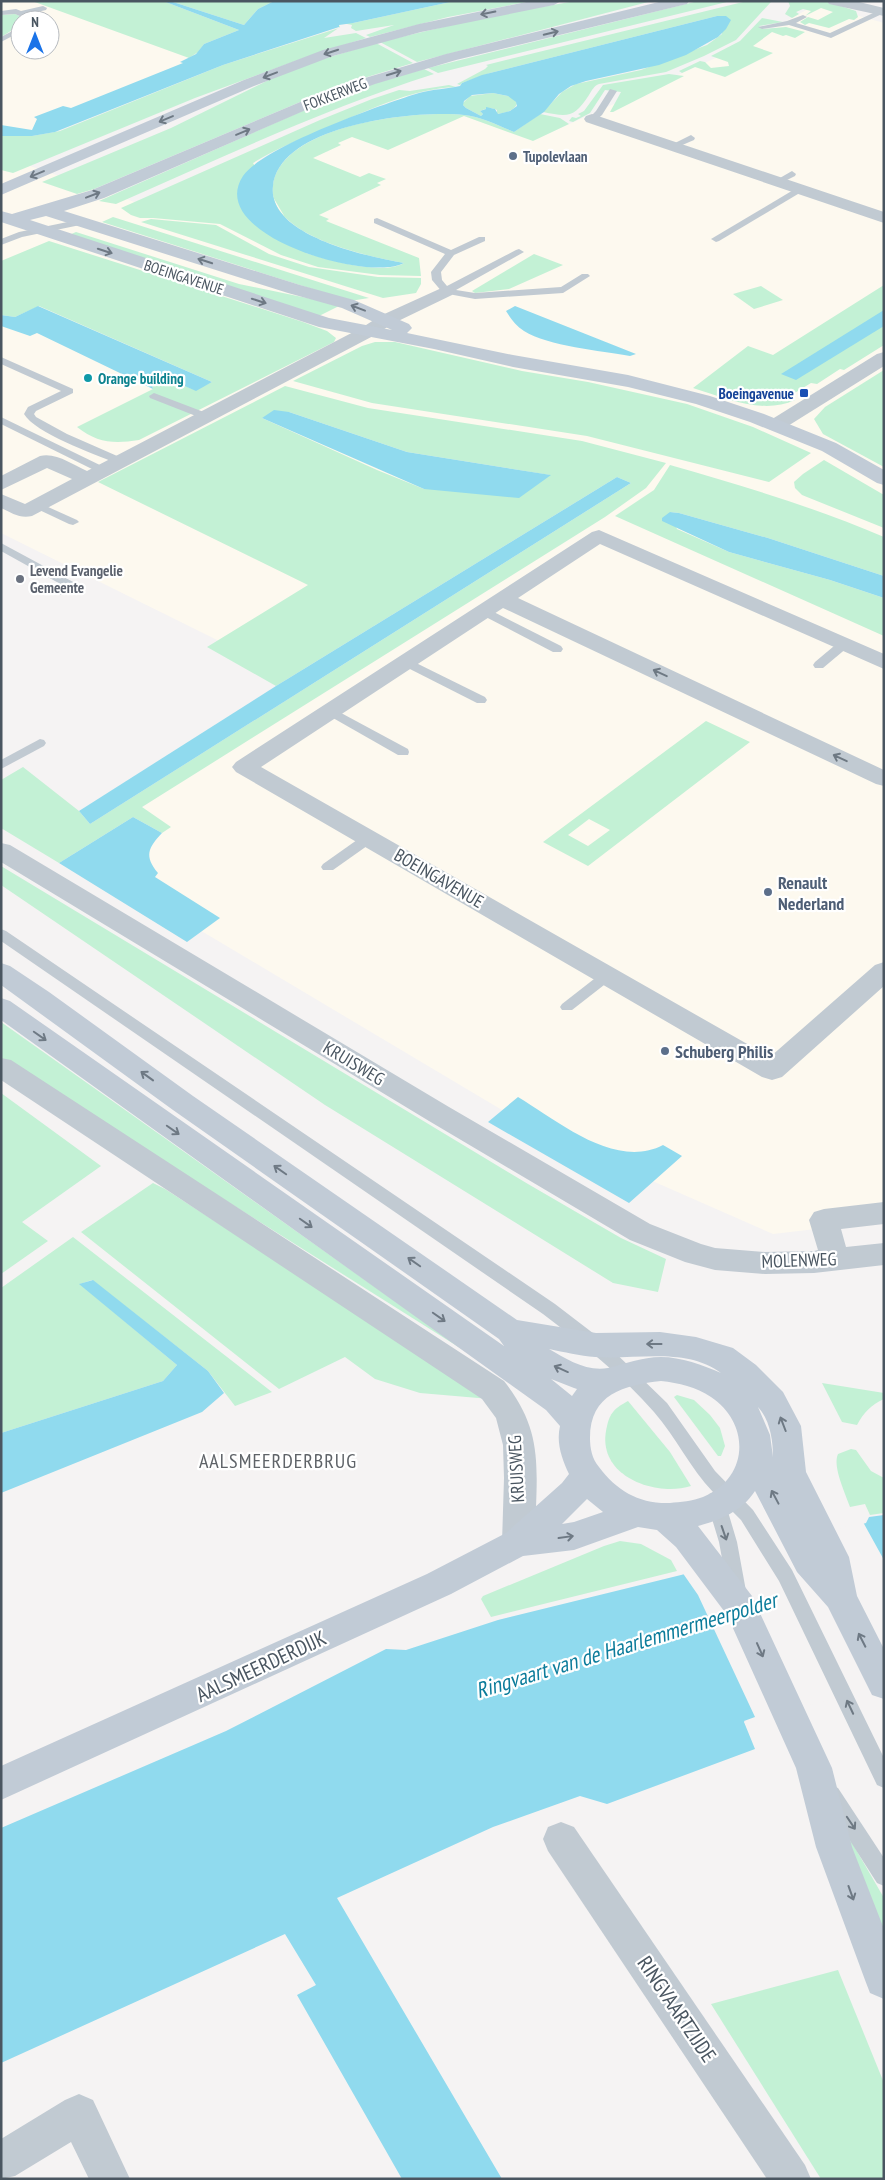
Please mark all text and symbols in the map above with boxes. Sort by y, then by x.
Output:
one-way arrow [481,8,497,18]
north arrow [10,10,60,60]
text: N [31,13,39,31]
one-way arrow [543,28,559,37]
one-way arrow [323,48,339,58]
one-way arrow [386,68,402,78]
one-way arrow [263,71,278,80]
street label: FOKKERWEG [301,73,369,115]
one-way arrow [159,115,174,125]
one-way arrow [235,126,250,136]
place label: Tupolevlaan [523,147,588,166]
marker: Tupolevlaan [507,150,519,162]
one-way arrow [30,170,45,180]
one-way arrow [85,190,100,200]
one-way arrow [96,247,112,256]
street label: BOEINGAVENUE [142,255,226,299]
one-way arrow [197,255,213,265]
one-way arrow [251,297,267,307]
one-way arrow [351,303,366,312]
place label: Orange building [98,369,184,388]
marker: Orange building [82,372,94,384]
place label: Boeingavenue [718,384,794,403]
marker: Boeingavenue [798,387,810,399]
place label: Levend Evangelie Gemeente [30,561,123,597]
marker: Levend Evangelie Gemeente [14,573,26,585]
one-way arrow [653,668,668,678]
one-way arrow [833,753,848,763]
street label: BOEINGAVENUE [390,843,488,913]
place label: Renault Nederland [778,871,844,915]
marker: Renault Nederland [762,886,774,898]
one-way arrow [33,1031,47,1041]
street label: KRUISWEG [319,1036,389,1090]
place label: Schuberg Philis [675,1040,773,1063]
marker: Schuberg Philis [659,1045,671,1057]
one-way arrow [141,1071,154,1082]
one-way arrow [166,1125,180,1135]
one-way arrow [273,1165,287,1175]
one-way arrow [299,1218,313,1228]
street label: MOLENWEG [761,1247,837,1273]
one-way arrow [407,1257,421,1267]
one-way arrow [432,1312,446,1322]
one-way arrow [646,1339,662,1349]
one-way arrow [554,1364,569,1374]
one-way arrow [778,1417,787,1432]
street label: KRUISWEG [503,1435,529,1503]
district label: AALSMEERDERBRUG [199,1448,357,1474]
one-way arrow [770,1489,780,1504]
one-way arrow [720,1524,730,1540]
one-way arrow [558,1532,574,1542]
water label: Ringvaart van de Haarlemmermeerpolder [472,1585,783,1704]
street label: AALSMEERDERDIJK [192,1624,330,1708]
one-way arrow [857,1633,866,1648]
one-way arrow [755,1642,765,1657]
one-way arrow [845,1700,854,1715]
one-way arrow [846,1816,856,1830]
one-way arrow [847,1884,856,1900]
street label: RINGVAARTZIJDE [632,1951,722,2067]

